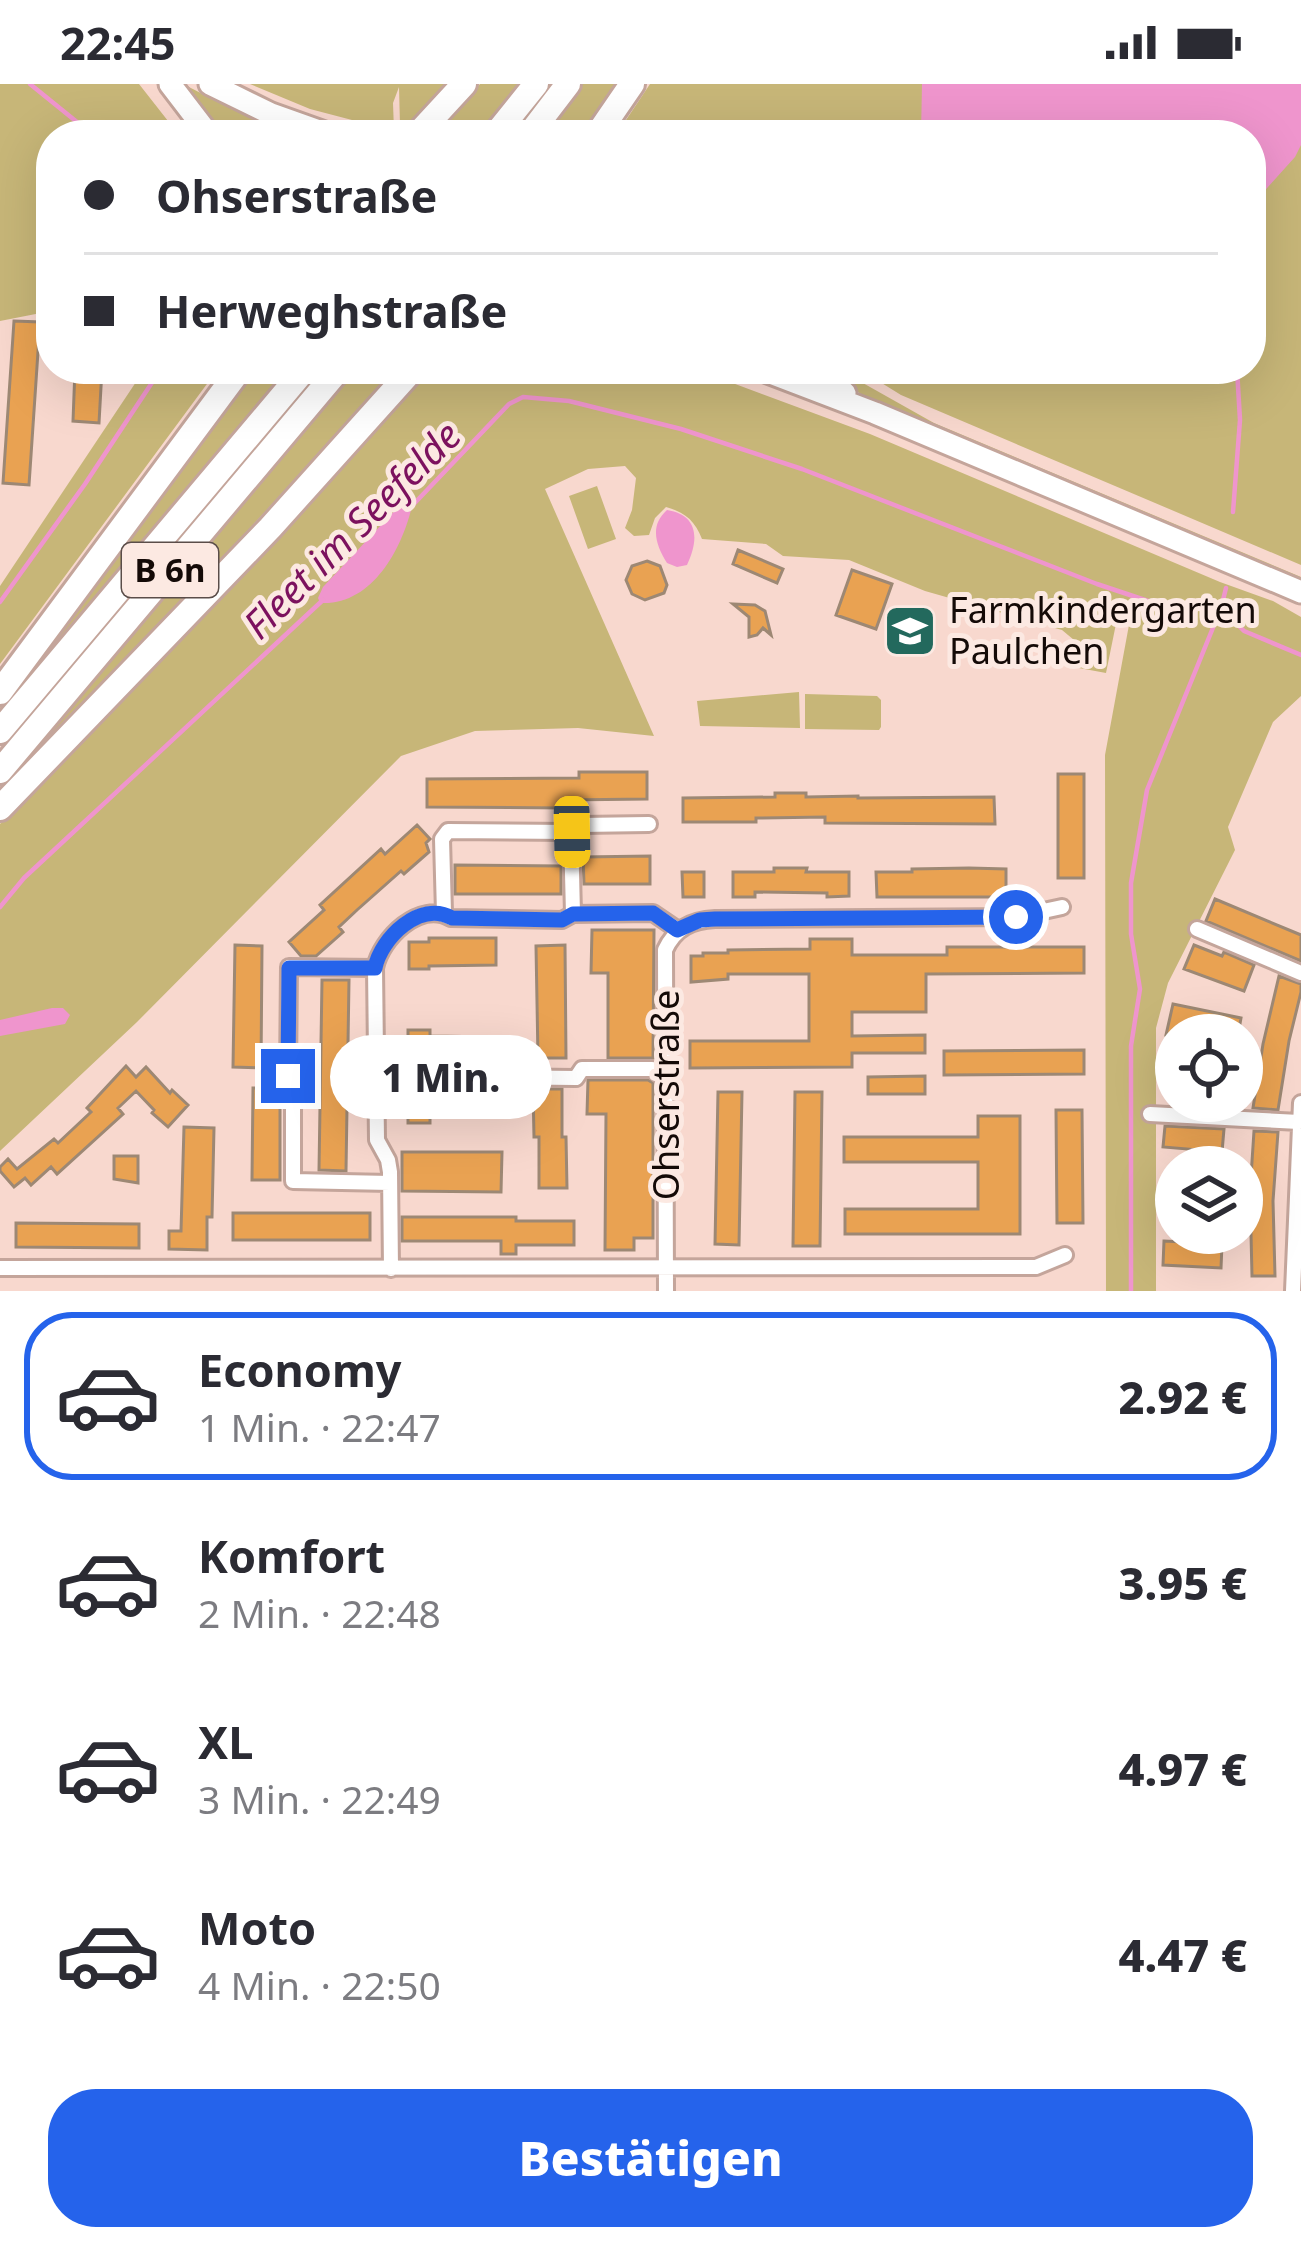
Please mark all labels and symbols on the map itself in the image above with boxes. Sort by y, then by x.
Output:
water label: Fleet im Seefelde [231,409,471,649]
road number: B 6n [122,543,218,597]
place label: Farmkindergarten Paulchen [949,585,1257,675]
school or university icon: Farmkindergarten Paulchen [882,603,938,659]
car [553,796,591,868]
route start [989,890,1043,944]
street label: Ohserstraße [641,990,690,1200]
callout: 1 Min. [330,1034,552,1118]
route end [261,1049,315,1103]

